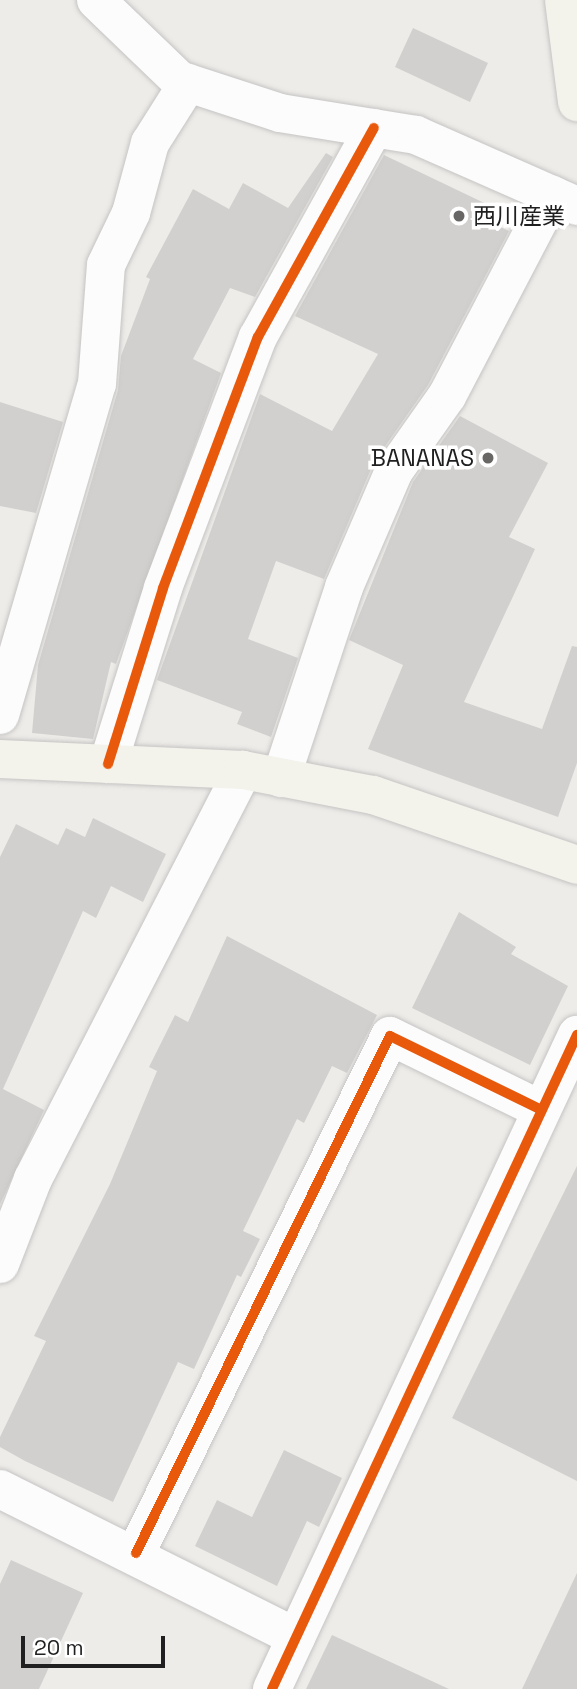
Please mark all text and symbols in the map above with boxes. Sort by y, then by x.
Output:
place label: 西川産業 [473,202,565,230]
marker: 西川産業 [451,208,467,224]
place label: BANANAS [371,444,474,472]
marker: BANANAS [480,450,496,466]
scale bar [24,1622,168,1666]
text: 20 m [34,1634,84,1661]

